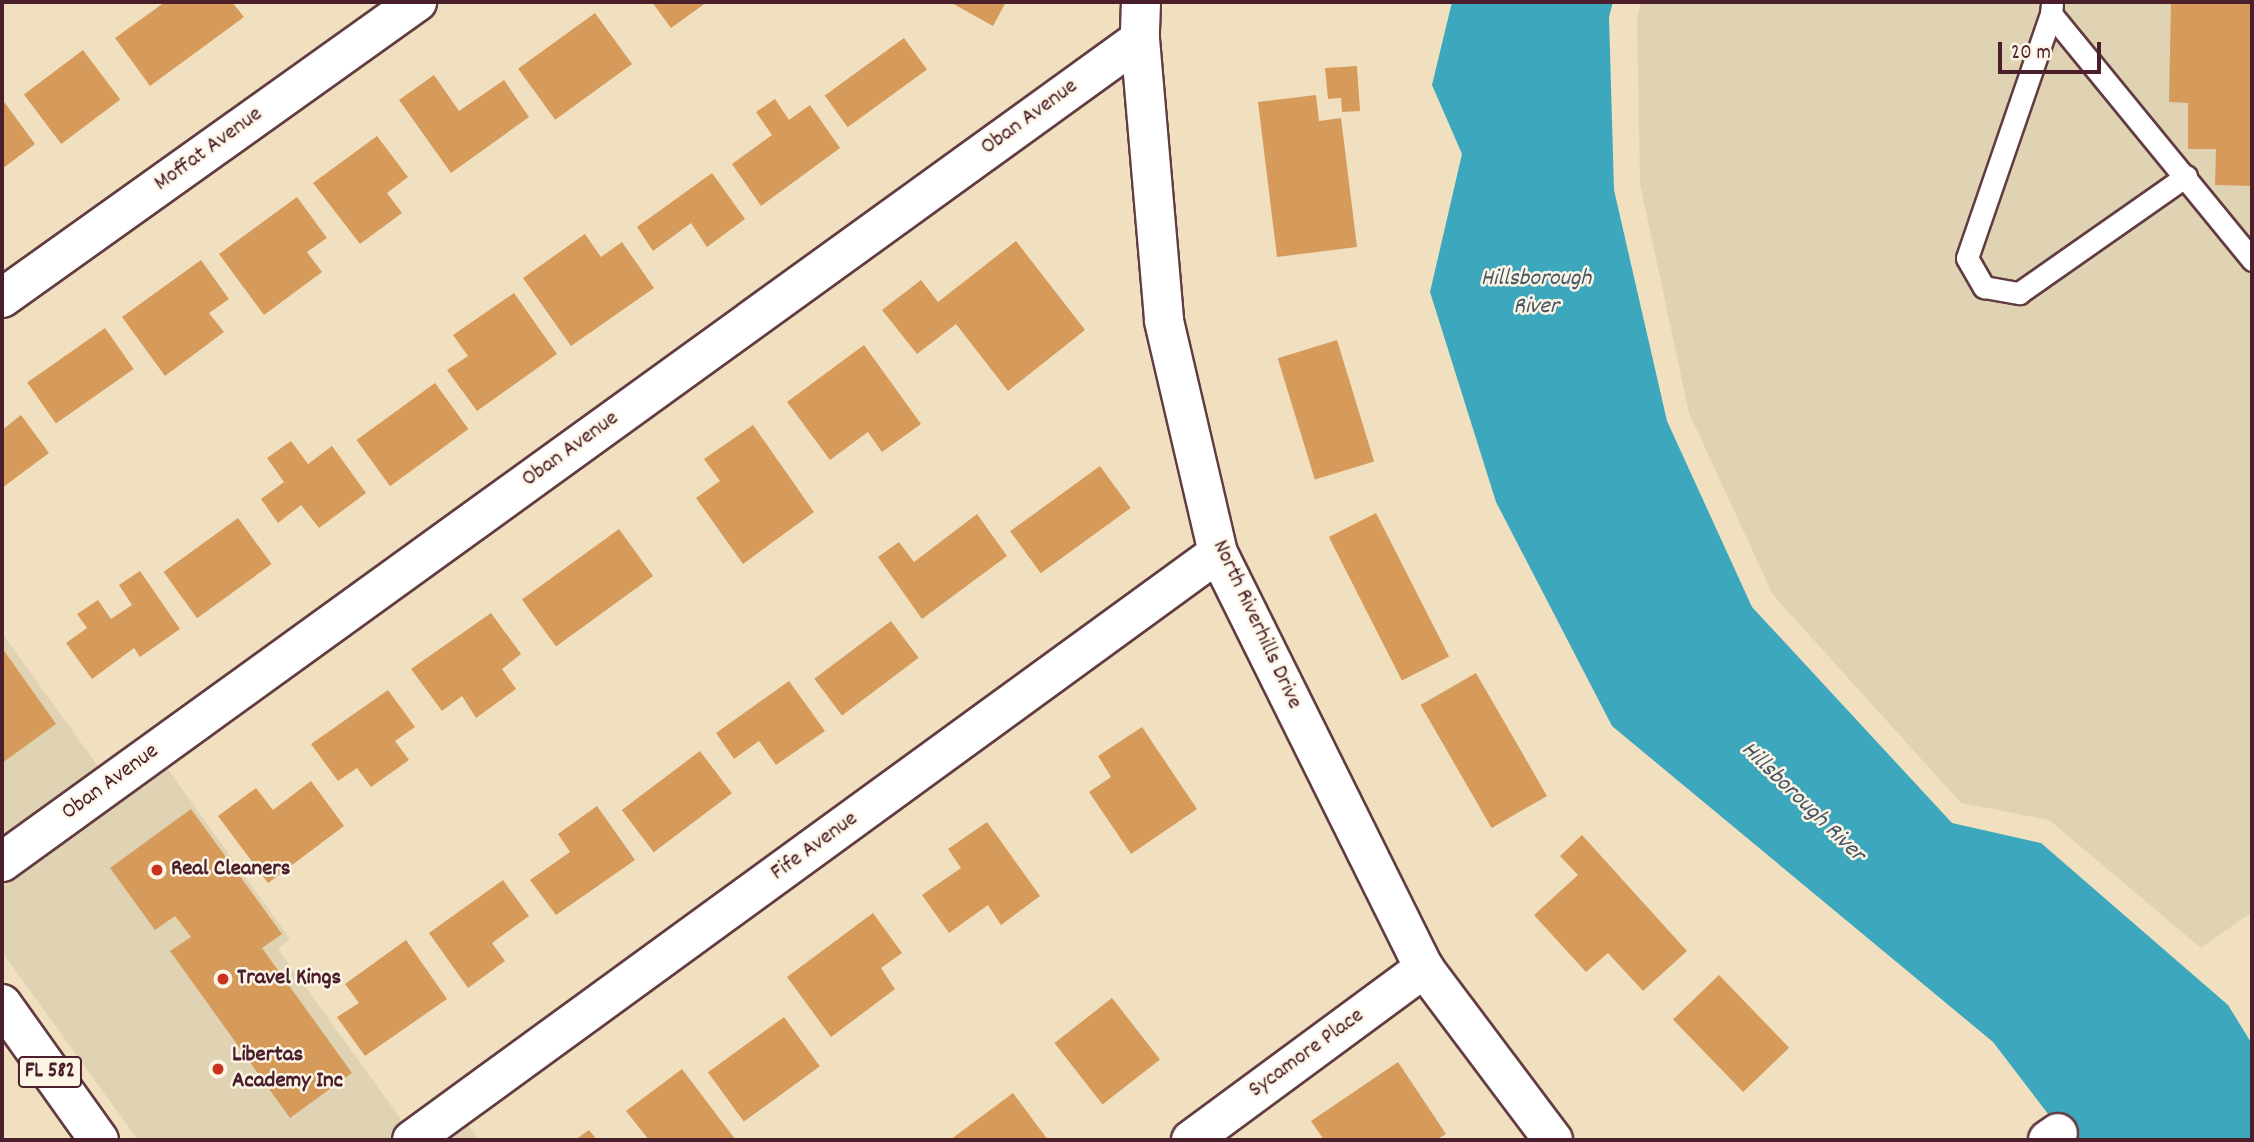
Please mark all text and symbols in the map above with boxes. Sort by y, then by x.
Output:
scale bar [2002,28,2105,72]
text: 20 m [2011,39,2051,69]
street label: Oban Avenue [976,74,1084,162]
street label: Moffat Avenue [150,102,268,198]
water label: Hillsborough River [1481,266,1591,322]
street label: Oban Avenue [517,406,625,494]
street label: North Riverhills Drive [1205,536,1307,714]
water label: Hillsborough River [1734,736,1870,870]
street label: Oban Avenue [57,739,165,827]
street label: Fife Avenue [766,806,864,888]
place label: Real Cleaners [171,856,291,884]
marker: Real Cleaners [149,862,165,878]
place label: Travel Kings [237,965,341,993]
marker: Travel Kings [215,971,231,987]
street label: Sycamore Place [1244,1003,1370,1105]
place label: Libertas Academy Inc [232,1042,343,1096]
road number: FL 582 [17,1054,83,1090]
marker: Libertas Academy Inc [210,1061,226,1077]

